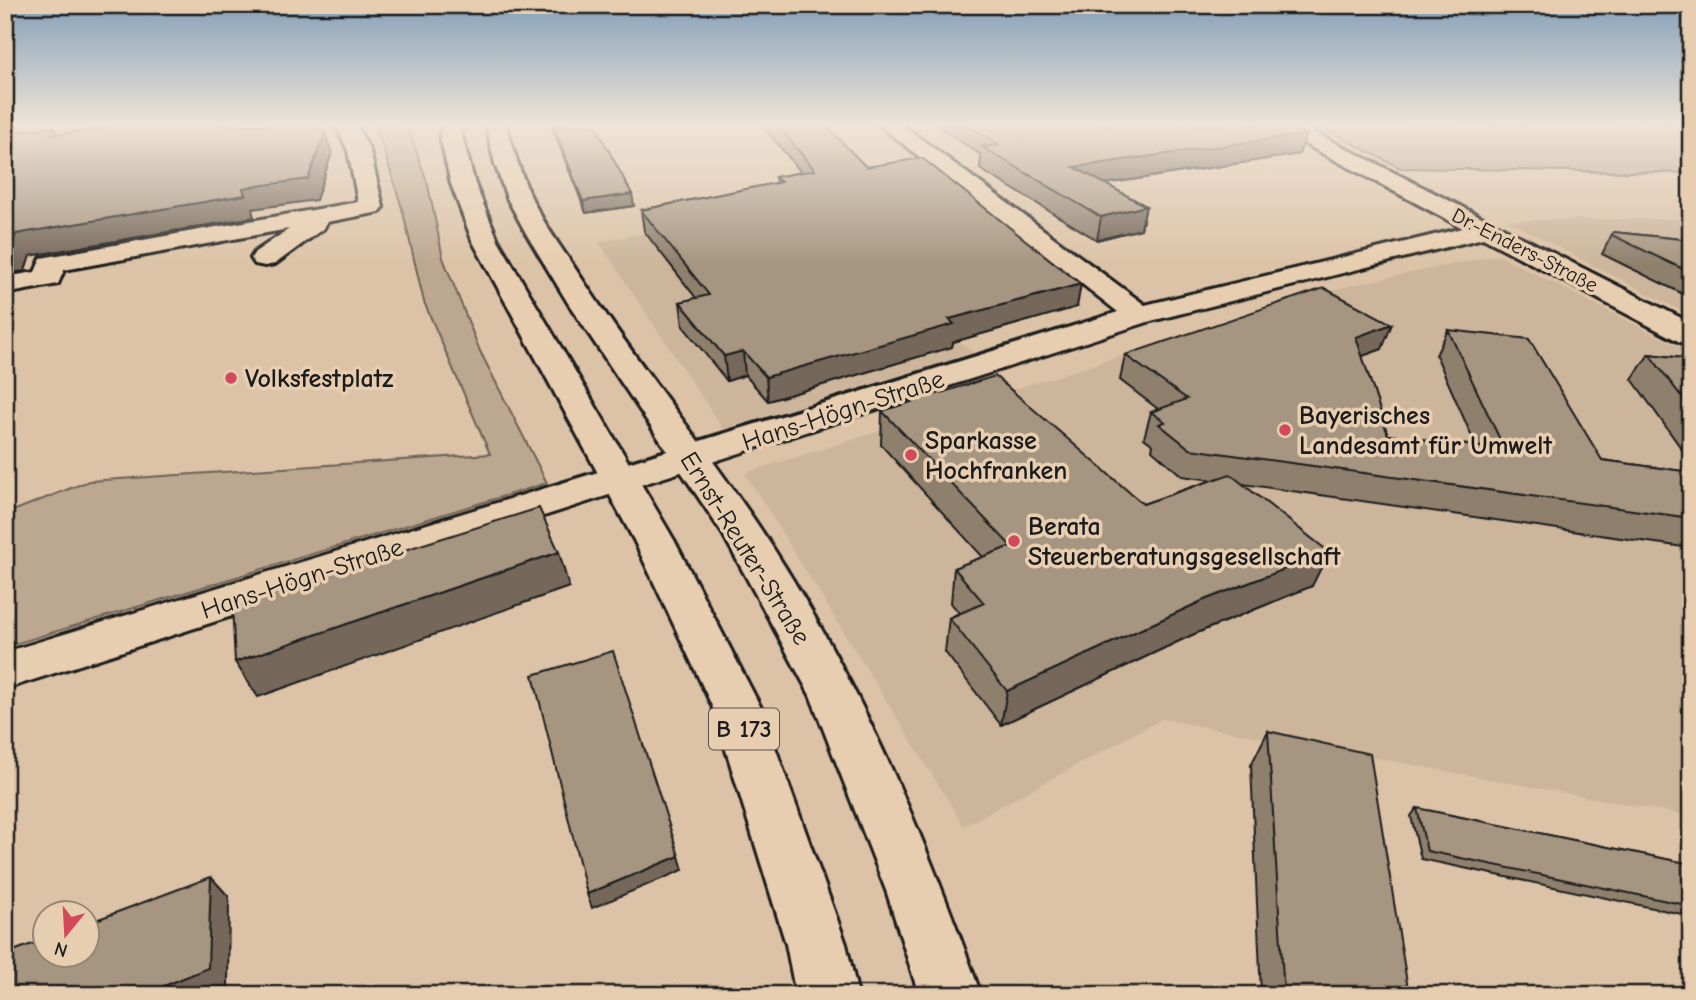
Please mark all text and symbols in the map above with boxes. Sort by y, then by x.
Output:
street label: Dr.-Enders-Straße [1448,203,1602,297]
place label: Volksfestplatz [245,364,393,394]
street label: Hans-Högn-Straße [738,364,948,458]
marker: Volksfestplatz [223,370,239,386]
place label: Bayerisches Landesamt für Umwelt [1299,401,1552,461]
marker: Bayerisches Landesamt für Umwelt [1277,422,1293,438]
place label: Sparkasse Hochfranken [925,426,1067,486]
street label: Ernst-Reuter-Straße [674,447,817,651]
marker: Sparkasse Hochfranken [903,447,919,463]
place label: Berata Steuerberatungsgesellschaft [1028,512,1341,572]
street label: Hans-Högn-Straße [197,532,407,626]
marker: Berata Steuerberatungsgesellschaft [1006,533,1022,549]
road number: B 173 [709,708,779,750]
north arrow [32,898,102,968]
text: N [52,937,70,962]

